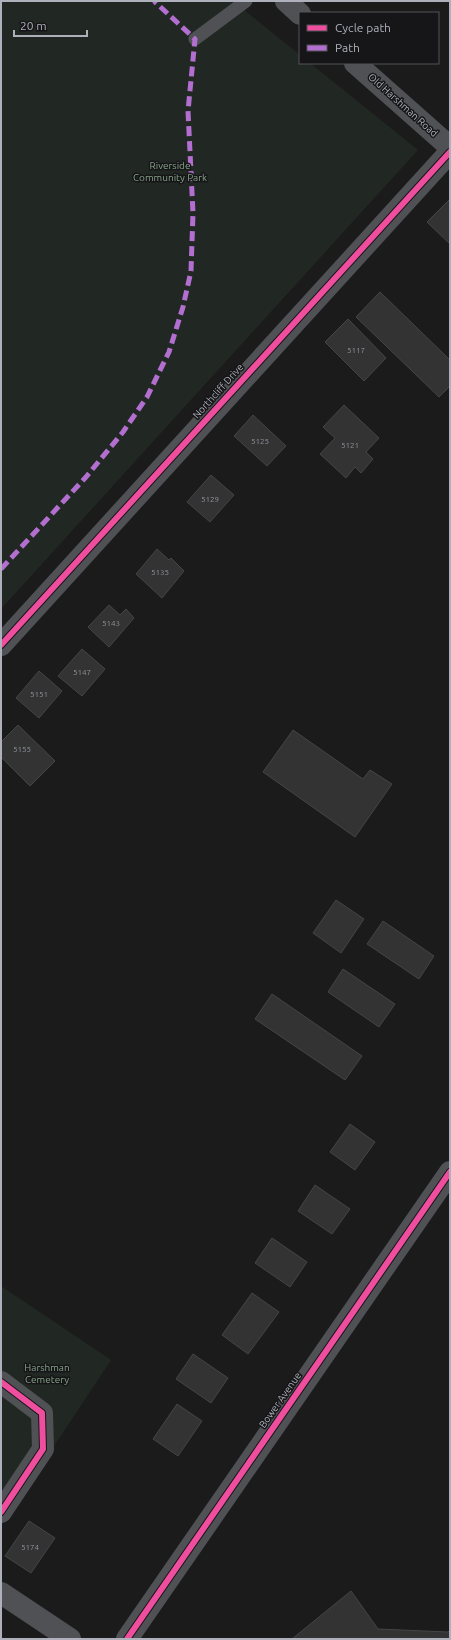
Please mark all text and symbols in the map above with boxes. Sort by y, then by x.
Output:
scale bar [14,12,87,38]
legend [299,12,439,64]
text: 20 m [20,19,47,32]
text: Cycle path [335,21,391,34]
text: Path [335,41,360,54]
street label: Old Harshman Road [366,71,440,139]
park label: Riverside Community Park [133,160,207,183]
house number: 5117 [347,346,365,355]
street label: Northcliff Drive [191,361,245,421]
house number: 5125 [251,437,269,446]
house number: 5121 [341,441,359,450]
house number: 5129 [201,495,219,504]
house number: 5135 [151,568,169,577]
house number: 5143 [102,619,120,628]
house number: 5147 [73,668,91,677]
house number: 5151 [30,690,48,699]
house number: 5155 [13,745,31,754]
park label: Harshman Cemetery [24,1362,70,1385]
street label: Bower Avenue [257,1370,303,1430]
house number: 5174 [21,1543,40,1552]

